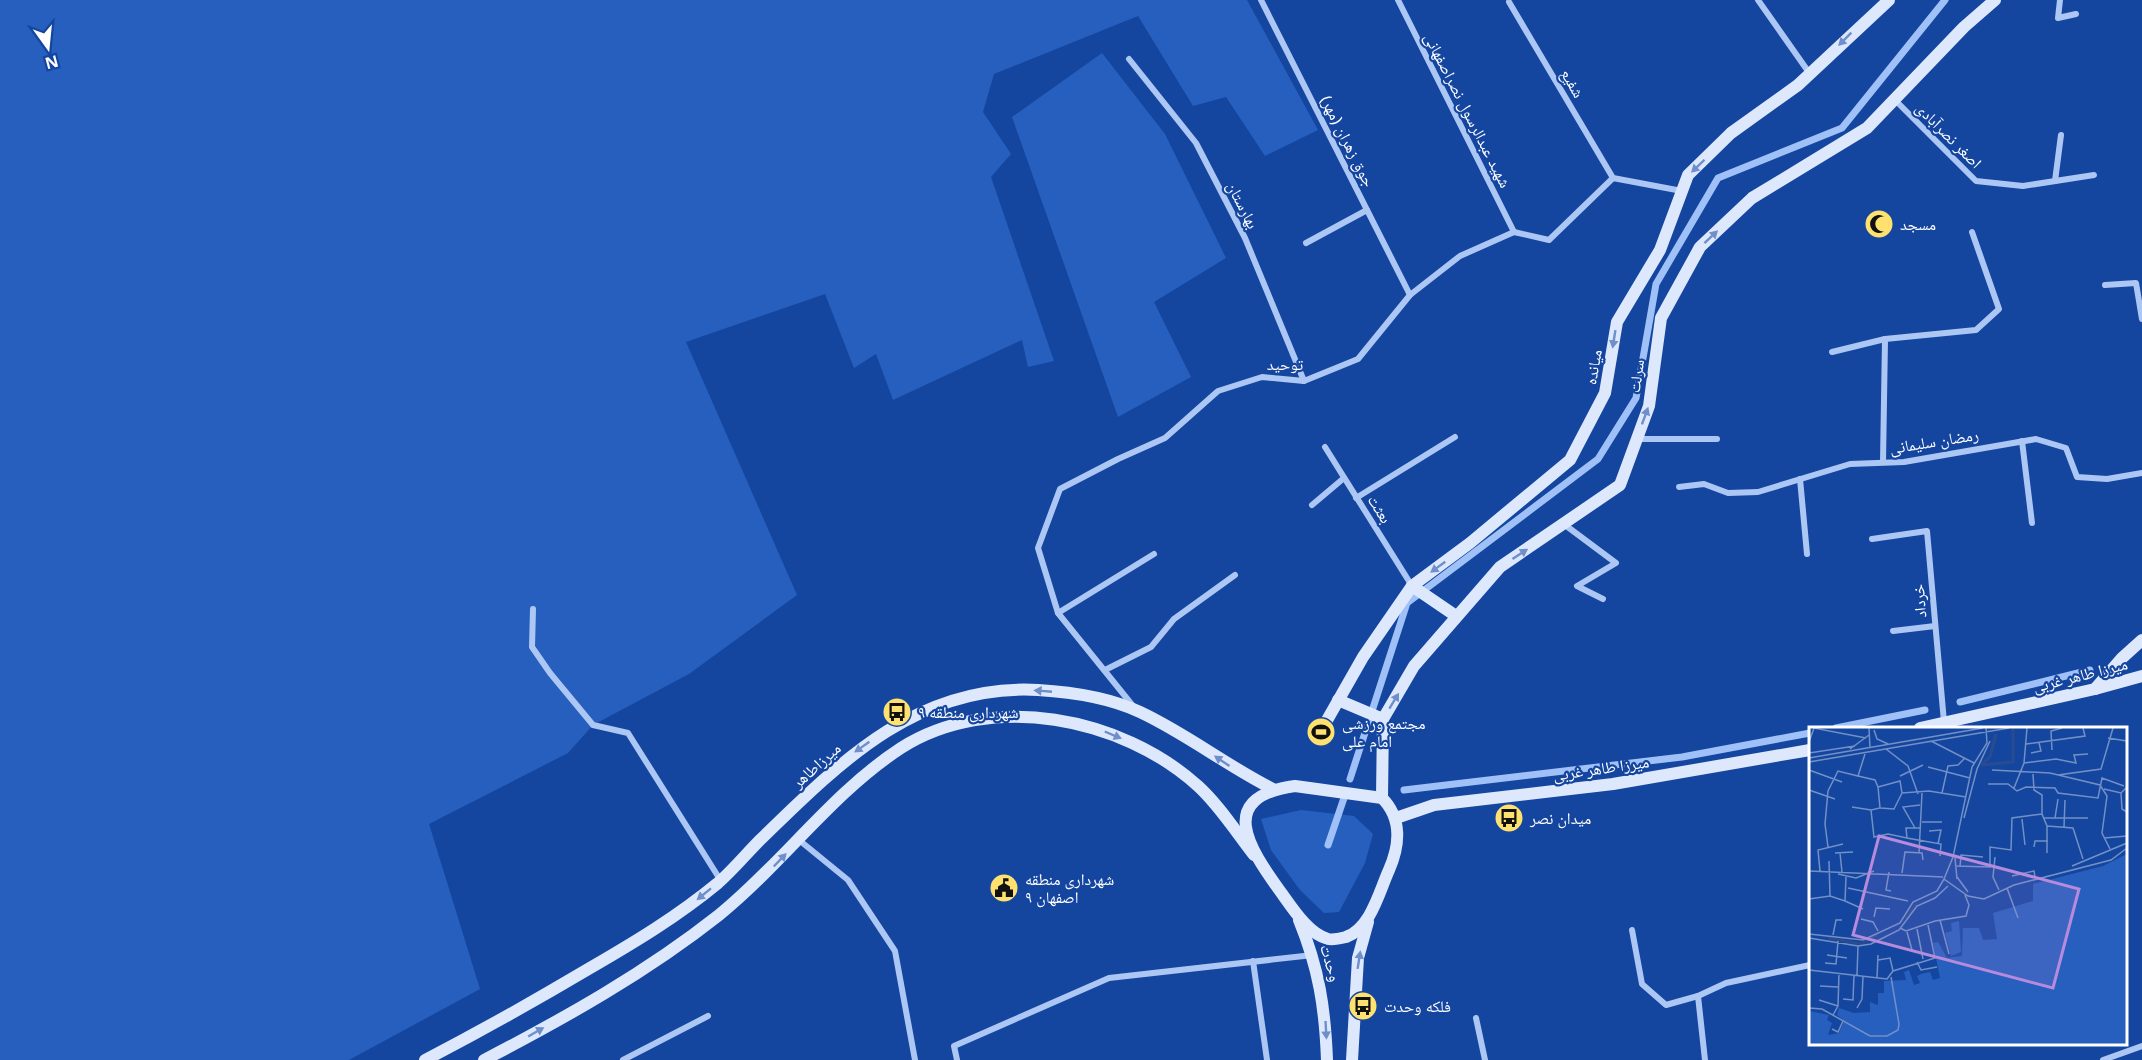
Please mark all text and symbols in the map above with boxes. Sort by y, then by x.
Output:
north arrow [18,18,78,78]
street label: شهید عبدالرسول نصراصفهانی [1419,29,1517,191]
one-way arrow [1838,31,1852,45]
text: N [43,50,61,75]
street label: شفیع [1556,64,1590,102]
street label: جوق زهران (مهر) [1316,92,1380,190]
street label: اصغر نصرآبادی [1911,97,1987,173]
one-way arrow [1691,158,1705,172]
street label: بهارستان [1222,178,1264,232]
mosque icon: مسجد [1863,208,1895,240]
place label: مسجد [1900,213,1936,235]
one-way arrow [1703,230,1718,244]
one-way arrow [1609,330,1618,349]
street label: میانده [1579,348,1607,386]
street label: توحید [1267,353,1304,375]
street label: سرلت [1623,358,1649,394]
one-way arrow [1641,407,1651,425]
street label: رمضان سلیمانی [1888,423,1980,459]
street label: بعثت [1363,491,1397,527]
one-way arrow [1512,549,1528,560]
one-way arrow [1431,560,1446,572]
street label: خرداد [1907,583,1931,619]
street label: میرزا طاهر غربی [2030,653,2130,697]
one-way arrow [1034,686,1053,695]
one-way arrow [1388,692,1398,709]
bus stop icon: شهرداری منطقه ۹ [881,696,913,728]
place label: شهرداری منطقه ۹ [918,701,1019,723]
place label: مجتمع ورزشی امام علی [1342,712,1425,752]
sports icon: مجتمع ورزشی امام علی [1305,716,1337,748]
inset map [1809,727,2127,1045]
one-way arrow [1104,730,1122,740]
street label: میرزاطاهر [786,737,845,793]
one-way arrow [855,741,871,753]
street label: میرزا طاهر غربی [1551,750,1651,786]
one-way arrow [1214,756,1230,767]
bus stop icon: میدان نصر [1493,802,1525,834]
place label: میدان نصر [1529,807,1591,829]
one-way arrow [772,853,786,867]
place label: شهرداری منطقه ۹ اصفهان [1025,868,1114,908]
public building icon: شهرداری منطقه ۹ اصفهان [988,872,1020,904]
one-way arrow [697,887,712,900]
street label: وحدت [1315,942,1347,984]
one-way arrow [1354,950,1363,969]
bus stop icon: فلکه وحدت [1347,990,1379,1022]
place label: فلکه وحدت [1384,995,1451,1017]
one-way arrow [1321,1020,1330,1039]
one-way arrow [528,1027,544,1038]

